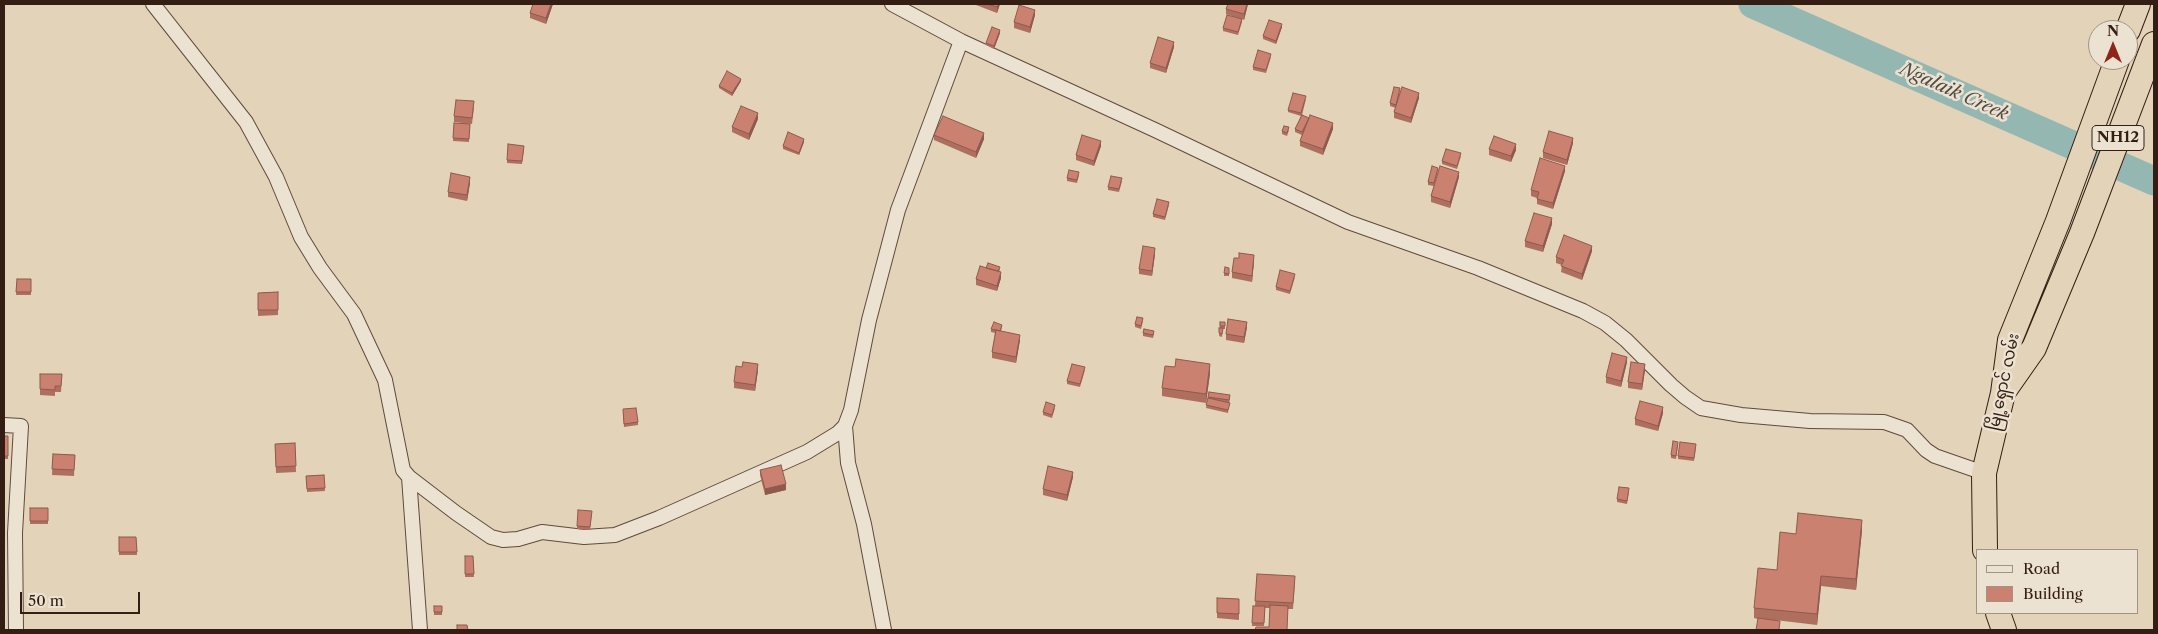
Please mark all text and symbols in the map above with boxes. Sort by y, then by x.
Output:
north arrow [2088,20,2138,70]
text: N [2107,22,2119,40]
water label: Ngalaik Creek [1896,58,2012,126]
road number: NH12 [2092,126,2144,150]
street label: မြို့ရှောင် လမ်း [1984,332,2024,432]
legend [1976,549,2138,614]
text: Road [2023,559,2060,578]
scale bar [22,582,142,614]
text: Building [2023,584,2083,603]
text: 50 m [28,591,64,610]

